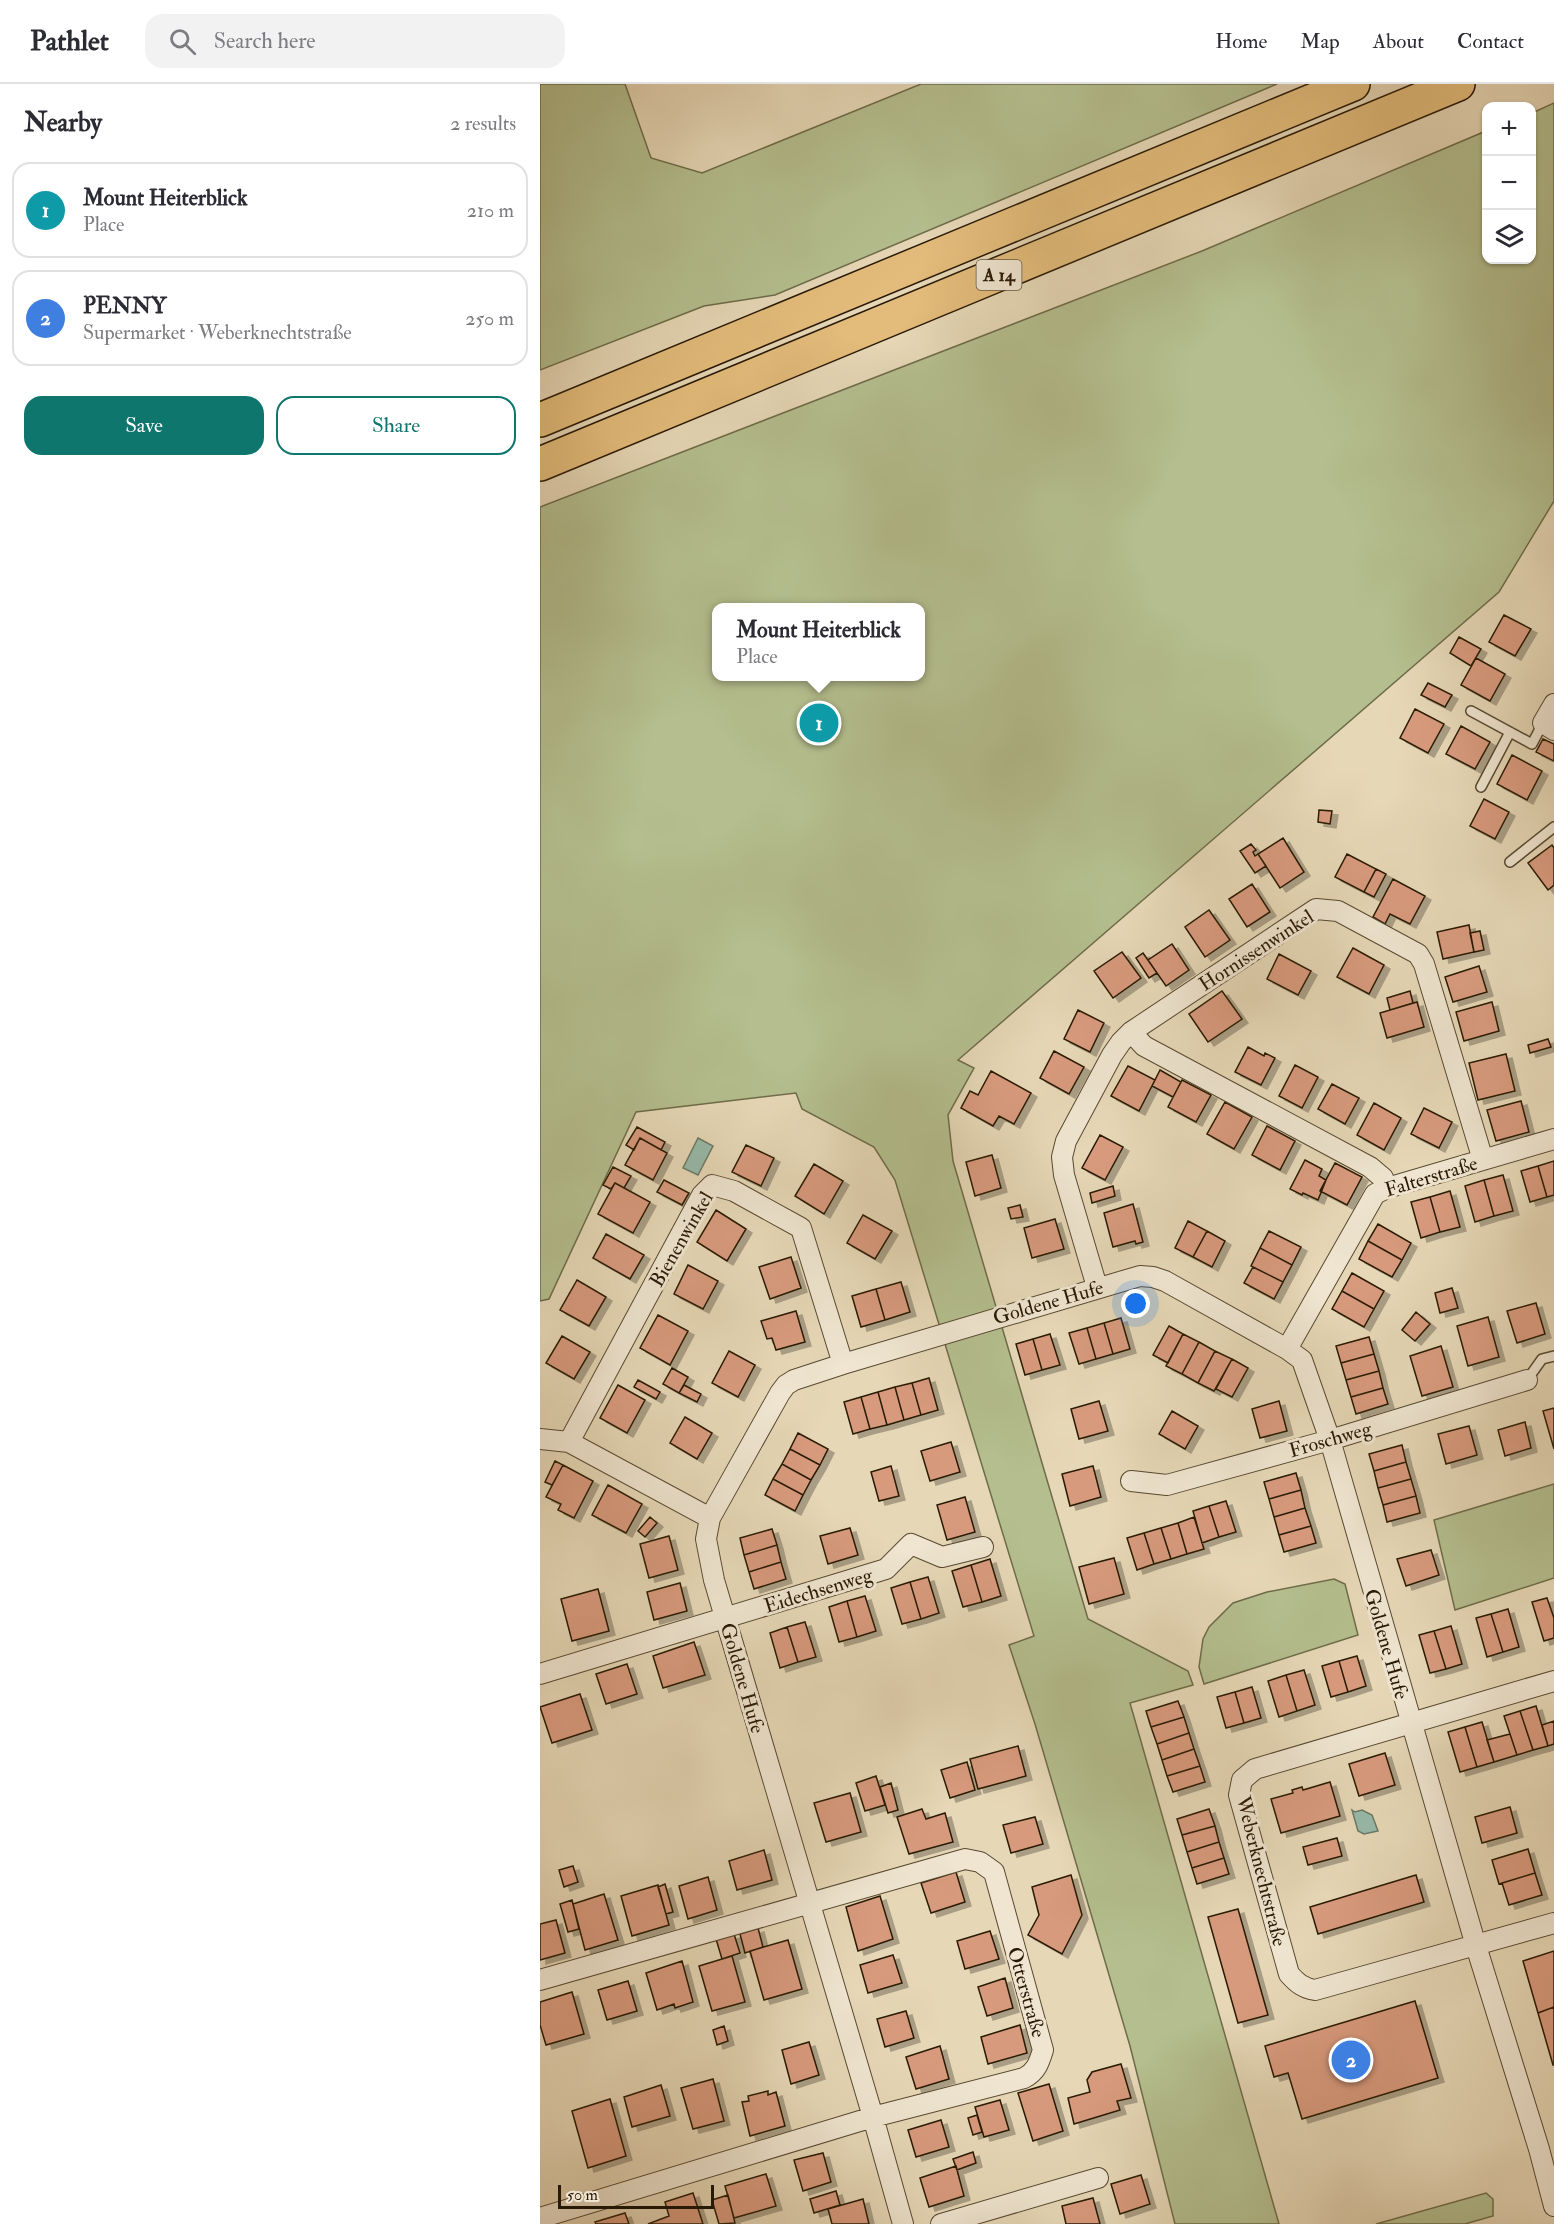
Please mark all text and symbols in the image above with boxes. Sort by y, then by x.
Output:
search box [145,14,565,68]
text: Pathlet [30,24,109,59]
icon: search [166,25,199,58]
text: Search here [214,27,316,55]
text: Home [1215,28,1267,55]
text: Map [1300,28,1340,55]
text: About [1373,28,1424,55]
text: Contact [1457,28,1524,55]
map controls [1482,102,1536,264]
button: + [1482,102,1536,156]
text: Nearby [24,107,102,139]
text: 2 results [450,111,516,136]
button: − [1482,156,1536,210]
text: Mount Heiterblick [83,184,248,212]
text: 1 [42,198,49,223]
text: 210 m [467,198,514,223]
button: layers [1482,210,1536,264]
text: Place [83,212,124,237]
road number: A 14 [976,260,1022,290]
text: PENNY [83,292,167,320]
text: 2 [40,306,51,331]
text: 250 m [465,306,514,331]
text: Supermarket · Weberknechtstraße [83,320,352,345]
button: Save [24,396,264,455]
button: Share [276,396,516,455]
popup [712,603,925,681]
text: Mount Heiterblick [736,616,901,644]
text: Place [736,644,778,669]
pin: 1 [800,700,838,746]
street label: Hornissenwinkel [1194,904,1318,997]
street label: Falterstraße [1382,1151,1481,1202]
street label: Bienenwinkel [644,1187,719,1291]
street label: Goldene Hufe [990,1275,1106,1330]
your location [1121,1289,1150,1318]
street label: Froschweg [1286,1415,1375,1463]
street label: Eidechsenweg [761,1562,876,1619]
street label: Goldene Hufe [1359,1586,1414,1702]
street label: Goldene Hufe [715,1620,770,1736]
street label: Weberknechtstraße [1231,1793,1292,1949]
street label: Otterstraße [1002,1944,1051,2040]
pin: 2 [1332,2038,1370,2082]
scale bar [558,2182,714,2210]
text: 50 m [567,2185,598,2205]

